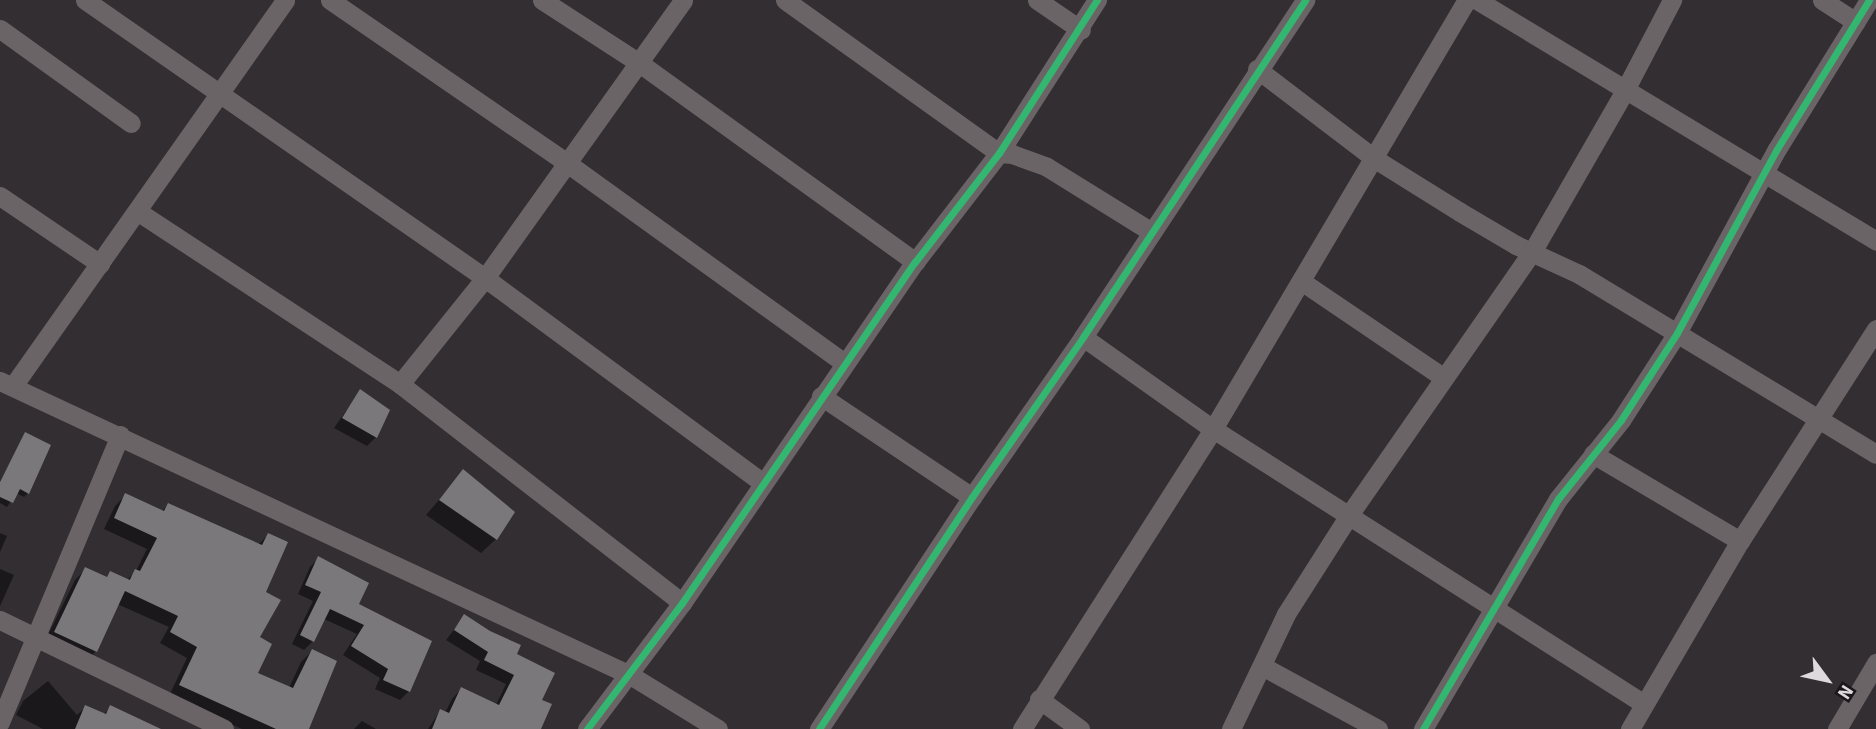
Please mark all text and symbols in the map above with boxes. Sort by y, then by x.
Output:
north arrow [1792,645,1862,715]
text: N [1830,679,1860,704]

